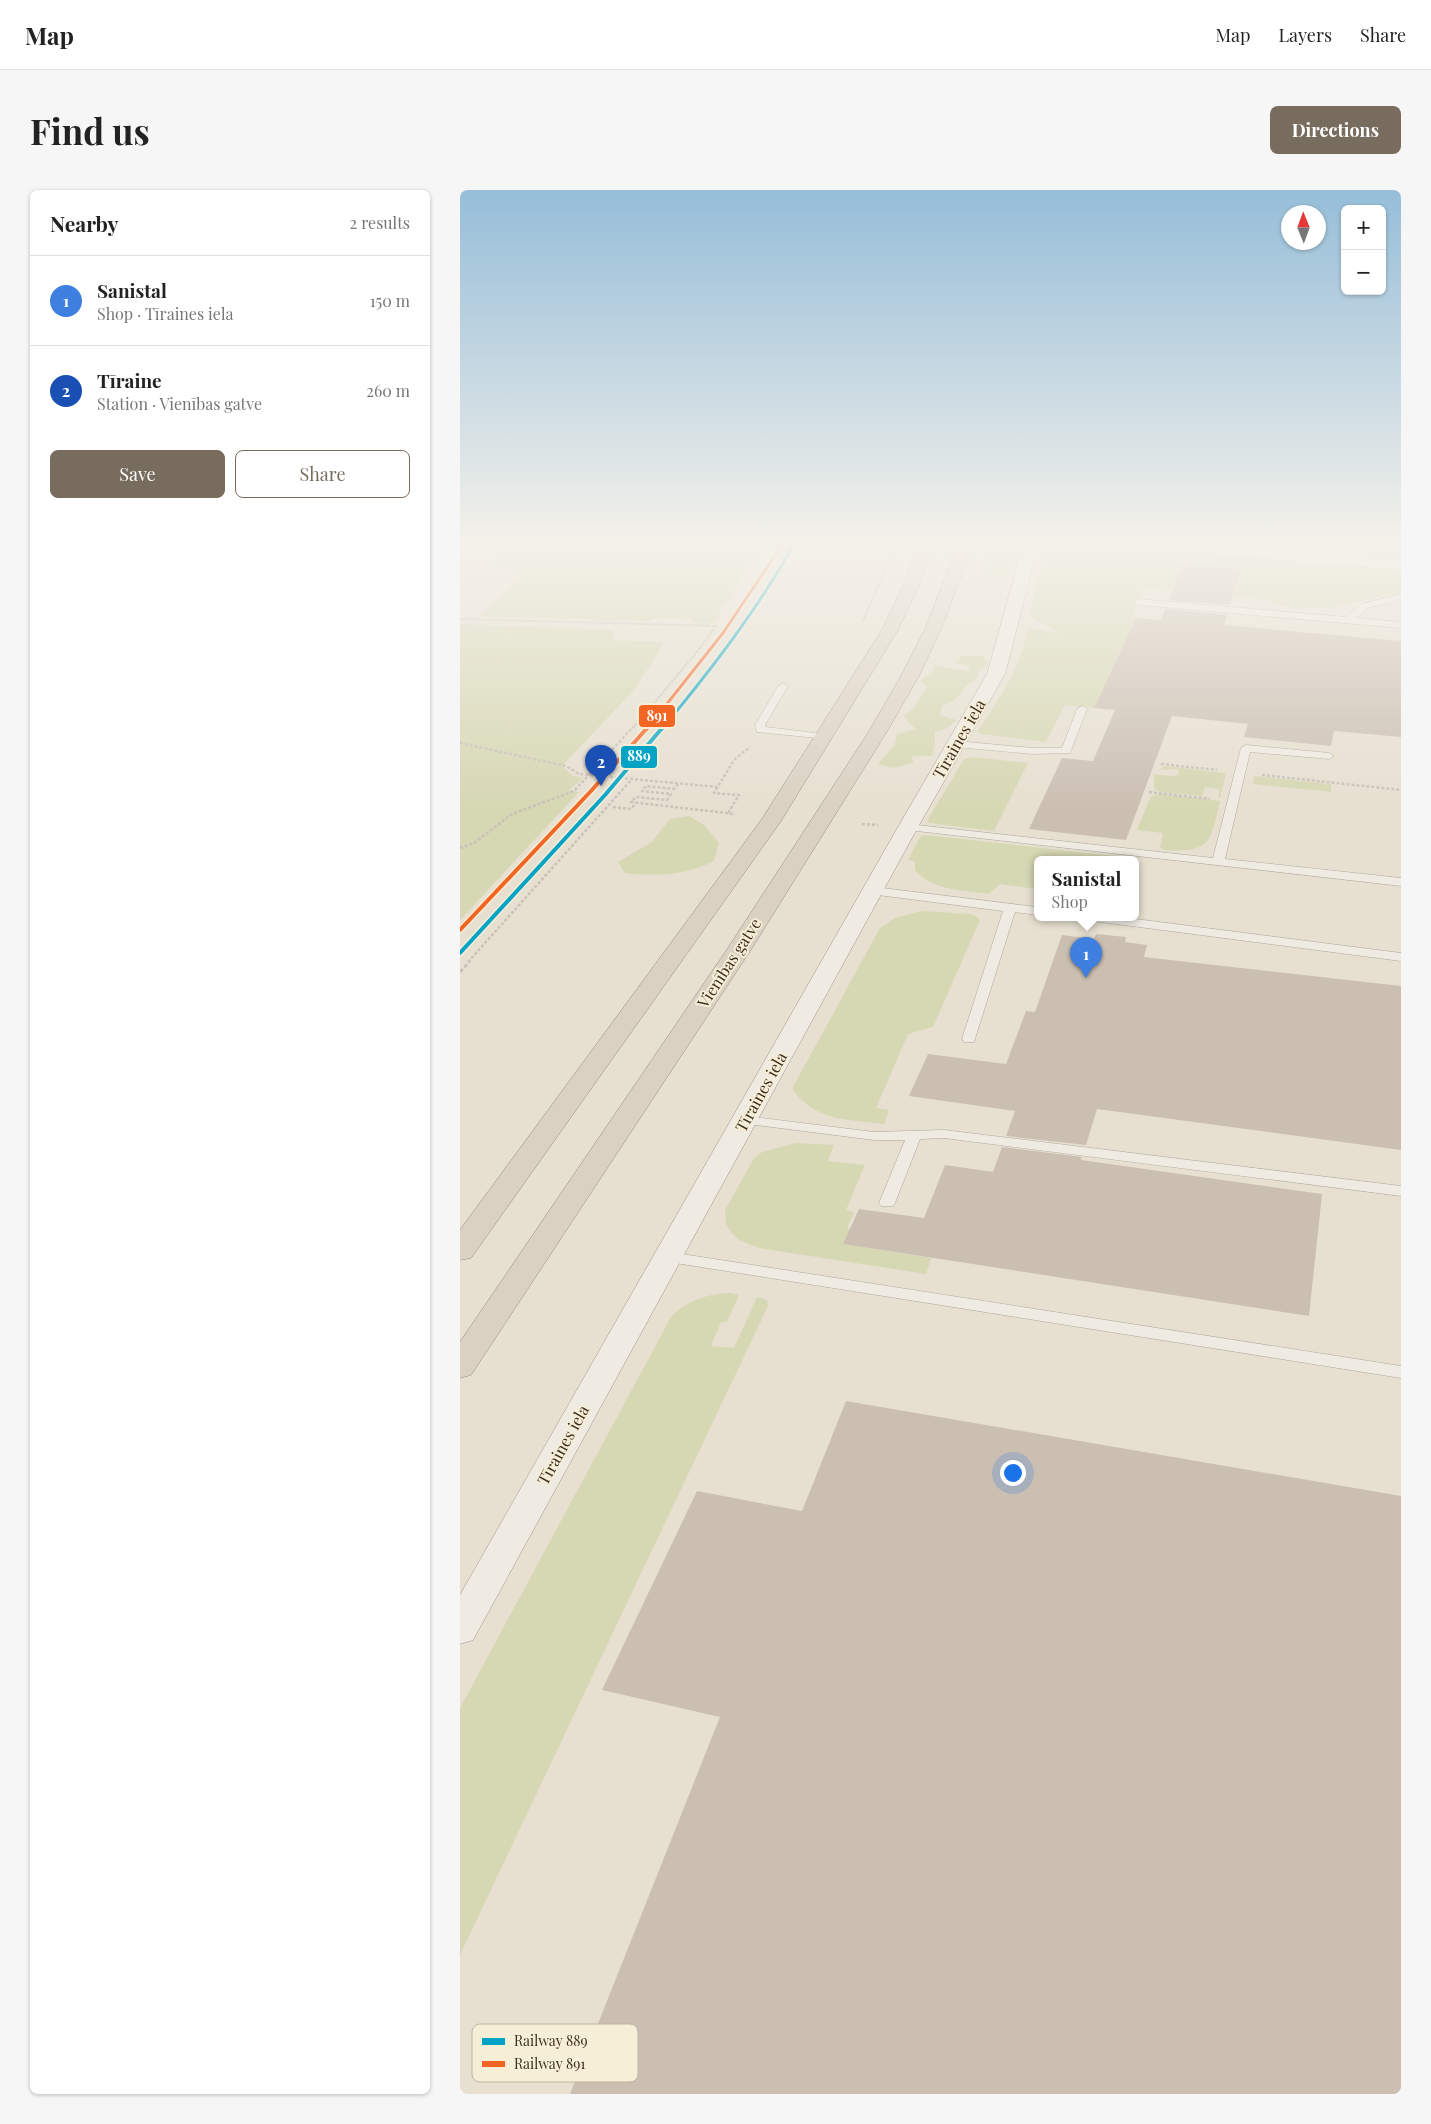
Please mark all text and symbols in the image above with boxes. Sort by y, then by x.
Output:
text: Map [25,19,74,51]
text: Map [1215,23,1250,47]
text: Layers [1278,23,1332,47]
text: Share [1360,23,1406,47]
button: Directions [1270,106,1401,154]
text: Find us [30,107,150,154]
north arrow [1281,205,1326,250]
map controls [1341,205,1386,295]
button: + [1341,205,1386,250]
text: Nearby [50,209,119,237]
text: 2 results [350,212,410,233]
button: − [1341,250,1386,295]
text: Sanistal [97,277,167,303]
text: 1 [63,290,69,311]
text: 150 m [370,290,410,311]
text: Shop · Tīraines iela [97,303,233,324]
text: Tīraine [97,367,162,393]
text: 2 [62,380,70,401]
text: 260 m [366,380,410,401]
text: Station · Vienības gatve [97,393,262,414]
button: Save [50,450,225,498]
button: Share [235,450,410,498]
street label: Tīraines iela [927,695,990,782]
line badge: 891 [638,704,676,728]
text: 891 [647,706,667,725]
pin: 2 [585,745,617,786]
line badge: 889 [620,745,658,769]
text: 889 [627,746,651,765]
popup [1034,856,1139,921]
text: Sanistal [1052,865,1121,891]
text: Shop [1052,891,1088,912]
street label: Vienības gatve [691,914,765,1012]
pin: 1 [1070,937,1102,978]
street label: Tīraines iela [730,1048,791,1136]
street label: Tīraines iela [532,1401,593,1489]
your location [1000,1460,1026,1486]
legend [472,2024,638,2082]
text: Railway 889 [514,2031,588,2050]
text: Railway 891 [514,2054,586,2073]

